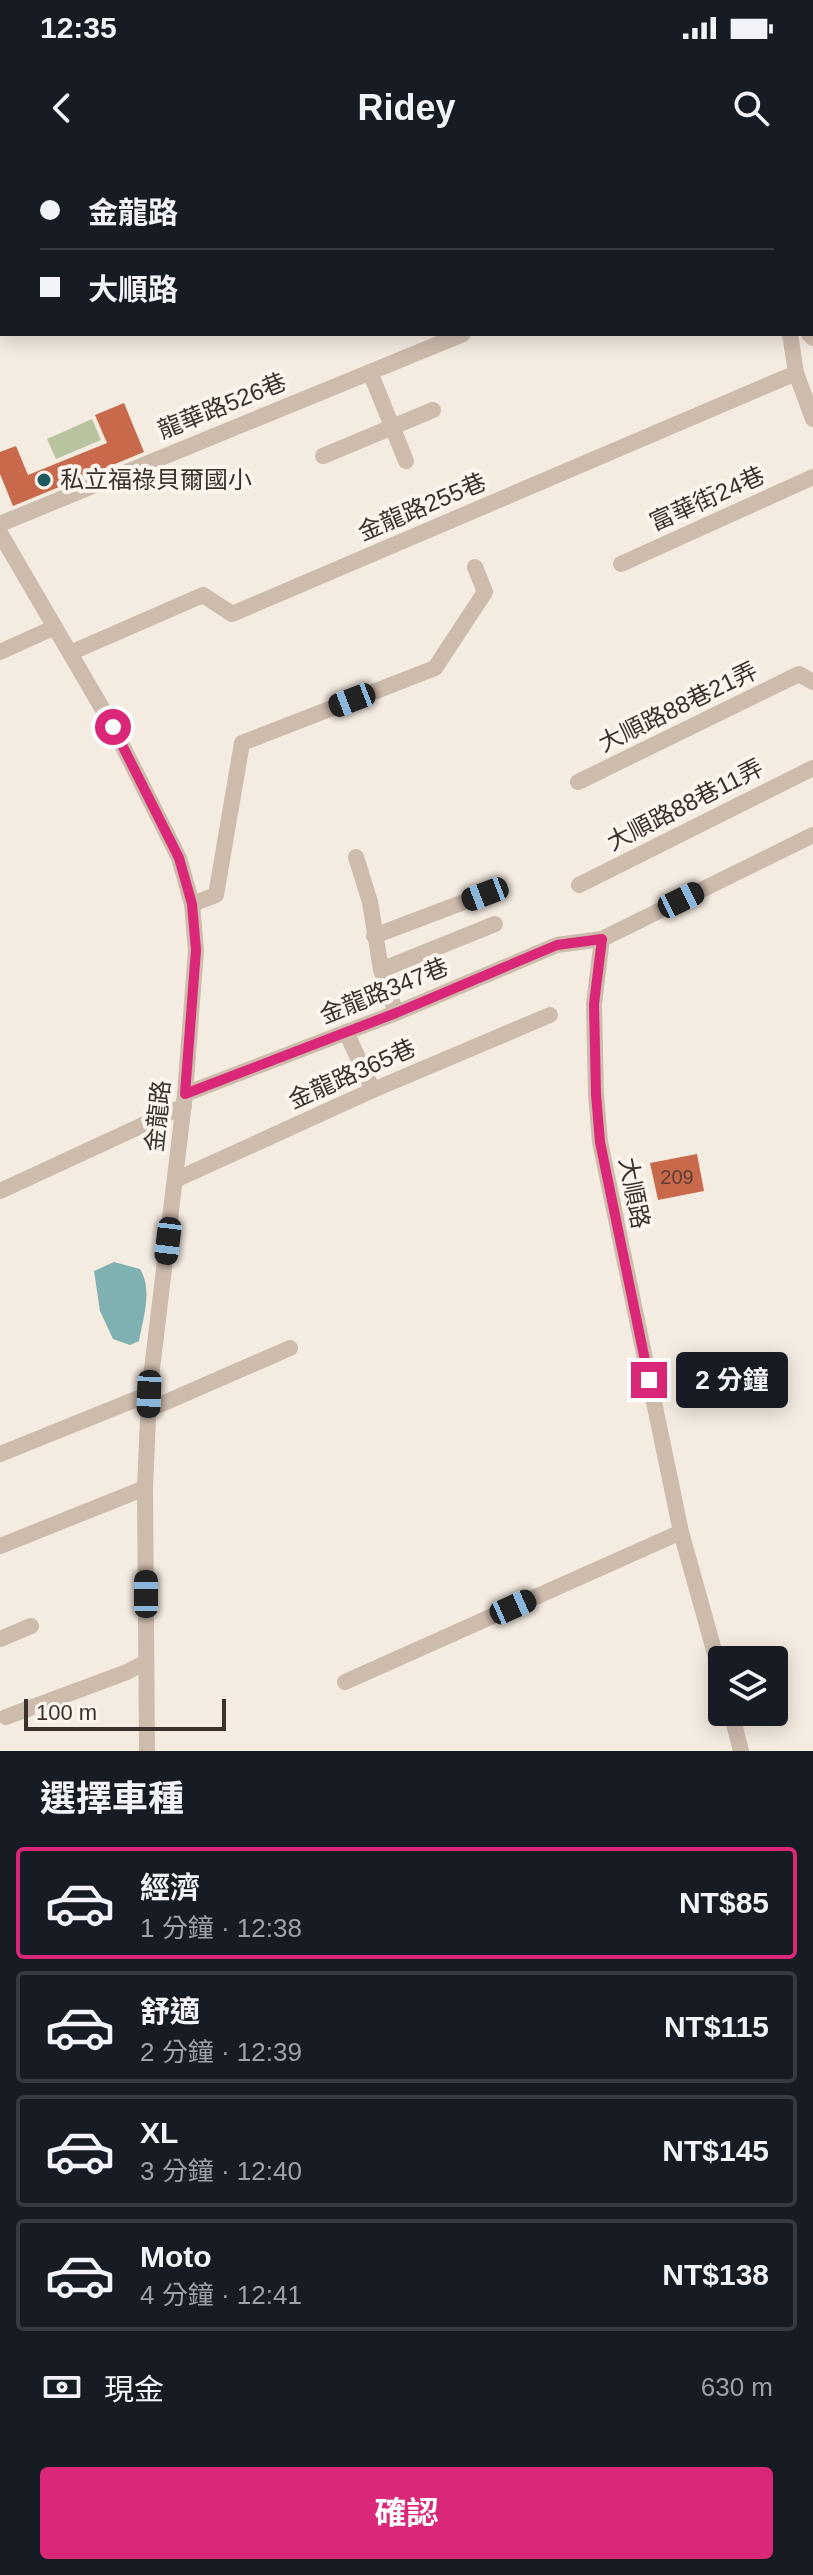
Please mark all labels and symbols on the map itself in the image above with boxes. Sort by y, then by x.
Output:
street label: 龍華路526巷 [154,368,290,444]
street label: 富華街24巷 [645,461,768,536]
place label: 私立福祿貝爾國小 [60,466,252,493]
street label: 金龍路255巷 [354,468,490,546]
marker: 私立福祿貝爾國小 [35,471,53,489]
street label: 大順路88巷21弄 [594,656,762,757]
car [325,680,379,720]
route start [95,709,131,745]
street label: 大順路88巷11弄 [602,754,767,856]
car [458,874,512,914]
car [654,879,708,921]
street label: 金龍路347巷 [316,953,452,1029]
street label: 金龍路365巷 [284,1034,419,1114]
street label: 金龍路 [140,1079,175,1153]
street label: 大順路 [614,1155,655,1231]
house number: 209 [660,1166,694,1188]
car [153,1216,183,1266]
callout: 2 分鐘 [677,1352,789,1408]
route end [631,1362,667,1398]
car [136,1370,162,1418]
car [134,1570,158,1618]
car [486,1586,540,1628]
scale bar [24,1695,226,1731]

